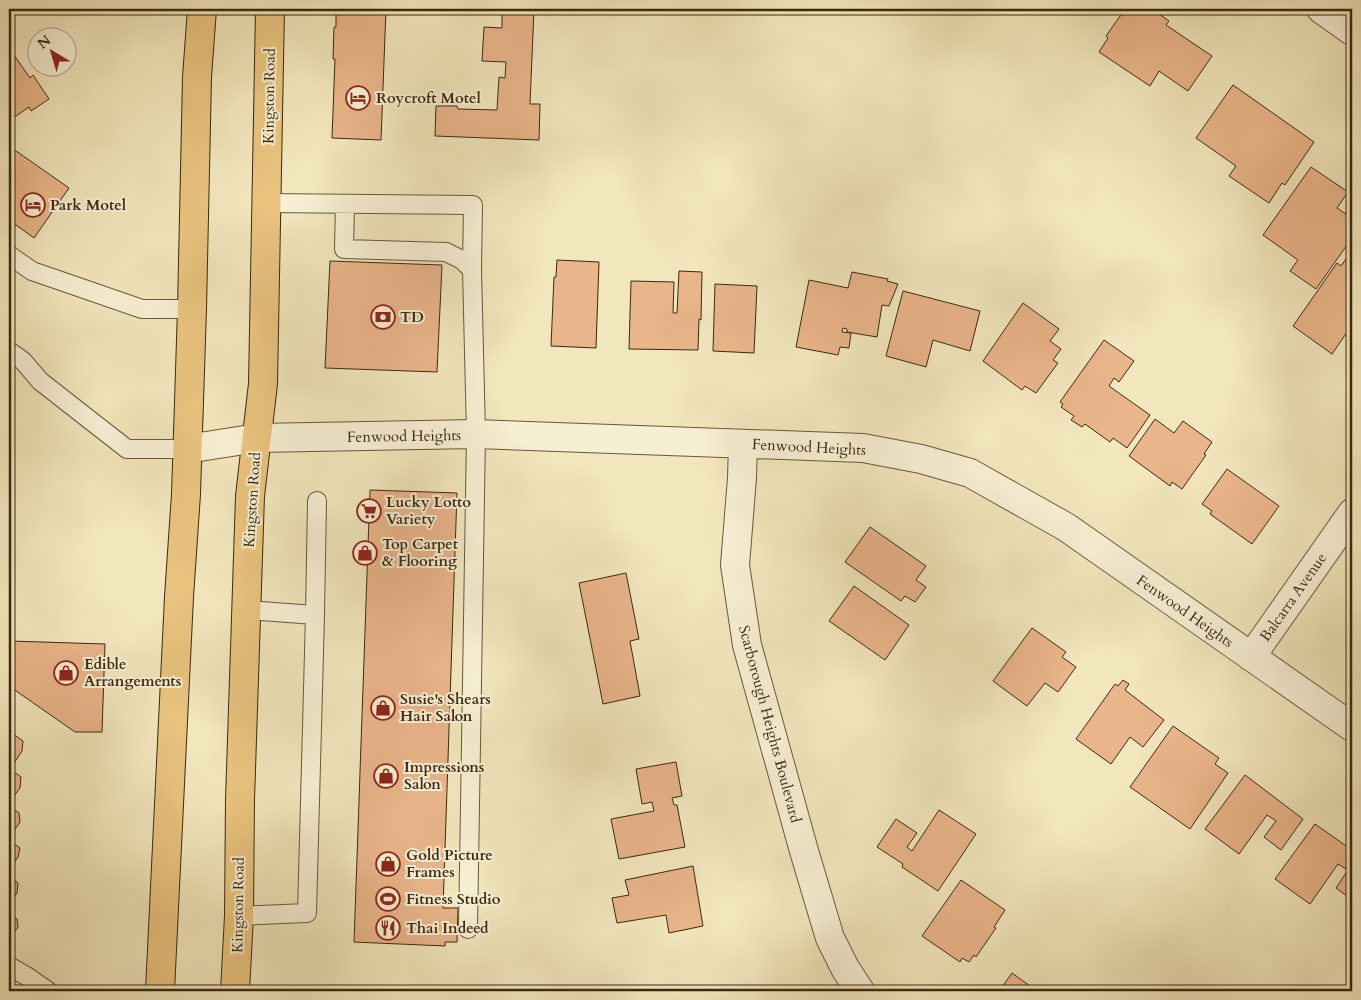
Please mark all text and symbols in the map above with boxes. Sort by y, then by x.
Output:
north arrow [28,28,78,78]
text: N [34,31,55,53]
street label: Kingston Road [258,48,280,144]
hotel icon: Roycroft Motel [345,85,371,111]
place label: Roycroft Motel [376,88,482,108]
hotel icon: Park Motel [20,192,46,218]
place label: Park Motel [50,195,127,215]
bank icon: TD [370,304,396,330]
place label: TD [400,307,424,327]
street label: Fenwood Heights [347,425,461,447]
street label: Fenwood Heights [752,434,866,460]
street label: Kingston Road [239,452,265,548]
place label: Lucky Lotto Variety [386,492,471,529]
supermarket icon: Lucky Lotto Variety [356,498,382,524]
place label: Top Carpet & Flooring [382,534,459,571]
shop icon: Top Carpet & Flooring [352,540,378,566]
street label: Balcarra Avenue [1255,549,1331,645]
street label: Fenwood Heights [1133,570,1237,652]
street label: Scarborough Heights Boulevard [734,623,806,825]
place label: Edible Arrangements [84,654,181,691]
shop icon: Edible Arrangements [53,660,79,686]
place label: Susie's Shears Hair Salon [400,689,491,726]
shop icon: Susie's Shears Hair Salon [370,695,396,721]
place label: Impressions Salon [404,757,484,794]
shop icon: Impressions Salon [373,763,399,789]
place label: Gold Picture Frames [406,845,493,882]
shop icon: Gold Picture Frames [375,851,401,877]
street label: Kingston Road [227,857,249,953]
sports icon: Fitness Studio [375,886,401,912]
place label: Fitness Studio [406,889,501,909]
restaurant icon: Thai Indeed [375,915,401,941]
place label: Thai Indeed [406,918,489,938]

